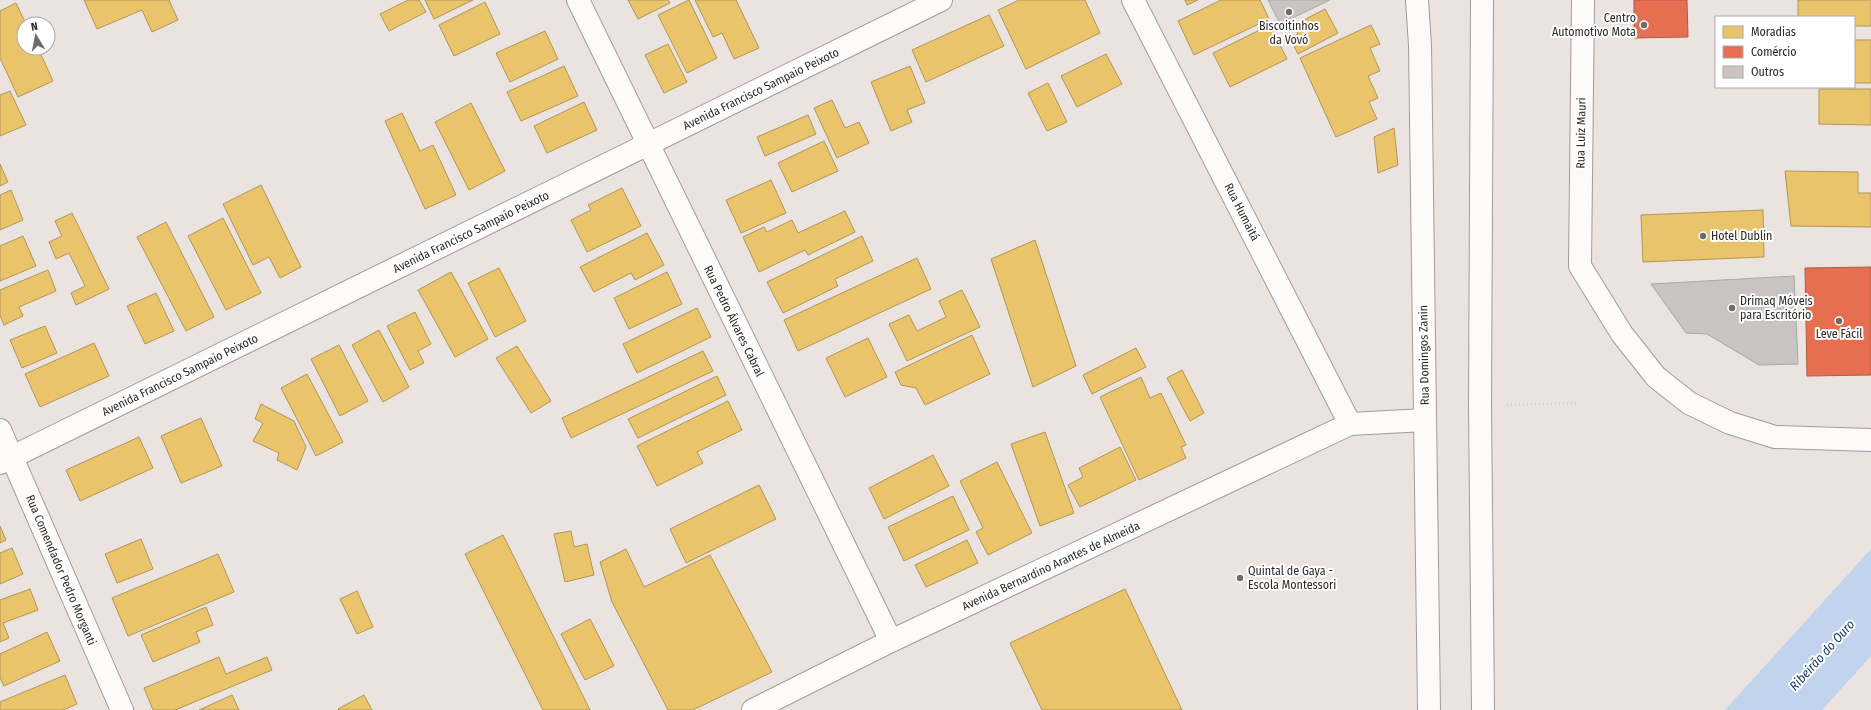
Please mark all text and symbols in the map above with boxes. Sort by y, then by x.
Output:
marker: Biscoitinhos da Vovó [1284,7,1294,17]
place label: Centro Automotivo Mota [1552,11,1636,39]
north arrow [16,16,56,56]
legend [1715,16,1855,88]
place label: Biscoitinhos da Vovó [1259,19,1319,47]
text: N [30,20,39,34]
marker: Centro Automotivo Mota [1639,20,1649,30]
text: Moradias [1751,25,1796,39]
street label: Avenida Francisco Sampaio Peixoto [681,45,841,133]
text: Comércio [1751,45,1797,59]
text: Outros [1751,65,1784,79]
street label: Rua Luiz Mauri [1573,97,1589,169]
street label: Rua Humaitá [1221,181,1263,243]
street label: Avenida Francisco Sampaio Peixoto [391,188,551,276]
place label: Hotel Dublin [1711,229,1772,243]
marker: Hotel Dublin [1698,231,1708,241]
street label: Rua Pedro Álvares Cabral [701,263,768,379]
place label: Drimaq Móveis para Escritório [1740,294,1813,322]
marker: Drimaq Móveis para Escritório [1727,303,1737,313]
street label: Rua Domingos Zanin [1416,305,1432,405]
marker: Leve Fácil [1834,316,1844,326]
place label: Leve Fácil [1816,327,1862,341]
street label: Avenida Francisco Sampaio Peixoto [100,331,260,419]
street label: Rua Comendador Pedro Morganti [23,493,99,647]
street label: Avenida Bernardino Arantes de Almeida [960,518,1142,613]
place label: Quintal de Gaya - Escola Montessori [1248,564,1336,592]
marker: Quintal de Gaya - Escola Montessori [1235,573,1245,583]
water label: Ribeirão do Ouro [1786,616,1858,693]

